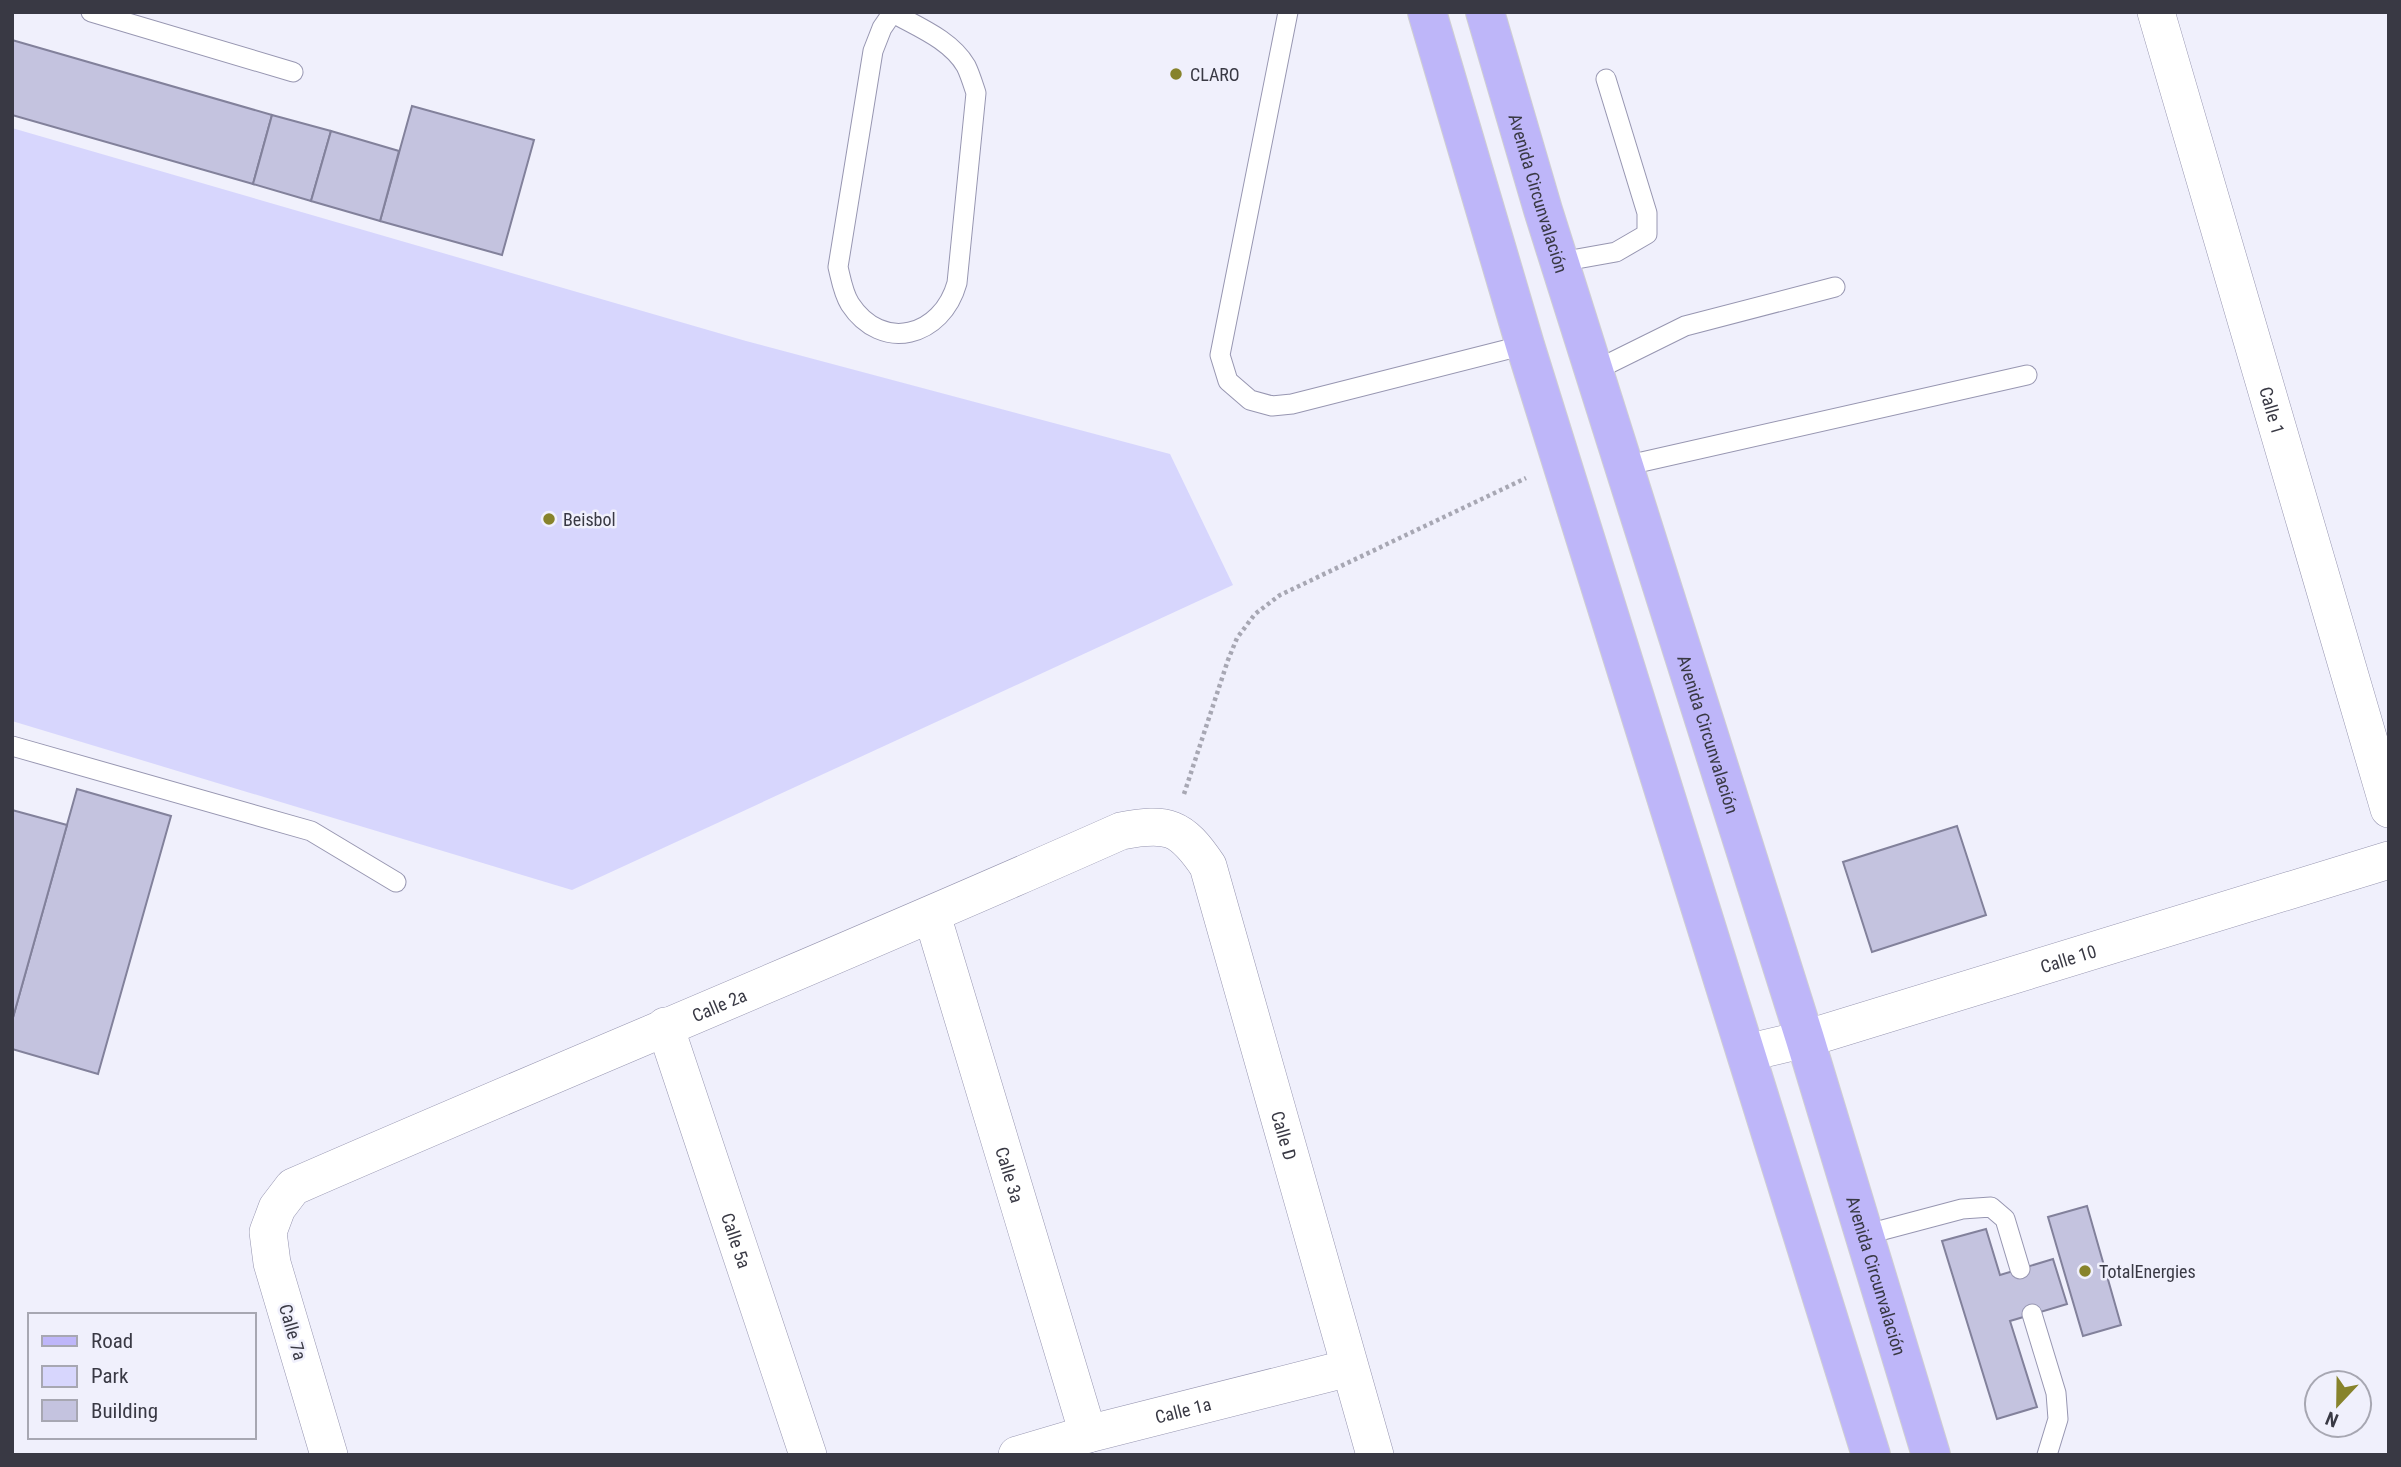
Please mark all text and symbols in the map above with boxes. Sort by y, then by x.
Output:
place label: CLARO [1190,64,1240,85]
marker: CLARO [1168,66,1184,82]
street label: Avenida Circunvalación [1505,111,1573,275]
street label: Calle 1 [2256,384,2289,437]
place label: Beisbol [563,509,616,530]
marker: Beisbol [541,511,557,527]
street label: Avenida Circunvalación [1674,652,1744,816]
street label: Calle 10 [2038,940,2099,977]
street label: Calle 2a [689,984,750,1026]
street label: Calle D [1267,1108,1301,1162]
street label: Calle 3a [992,1144,1028,1205]
street label: Avenida Circunvalación [1843,1194,1911,1358]
street label: Calle 5a [717,1210,755,1271]
place label: TotalEnergies [2099,1261,2196,1282]
marker: TotalEnergies [2077,1263,2093,1279]
street label: Calle 7a [275,1302,311,1362]
legend [28,1313,256,1439]
text: Road [91,1329,133,1353]
text: Park [91,1364,129,1388]
north arrow [2303,1369,2373,1439]
street label: Calle 1a [1153,1393,1213,1427]
text: Building [91,1399,158,1423]
text: N [2322,1406,2342,1432]

